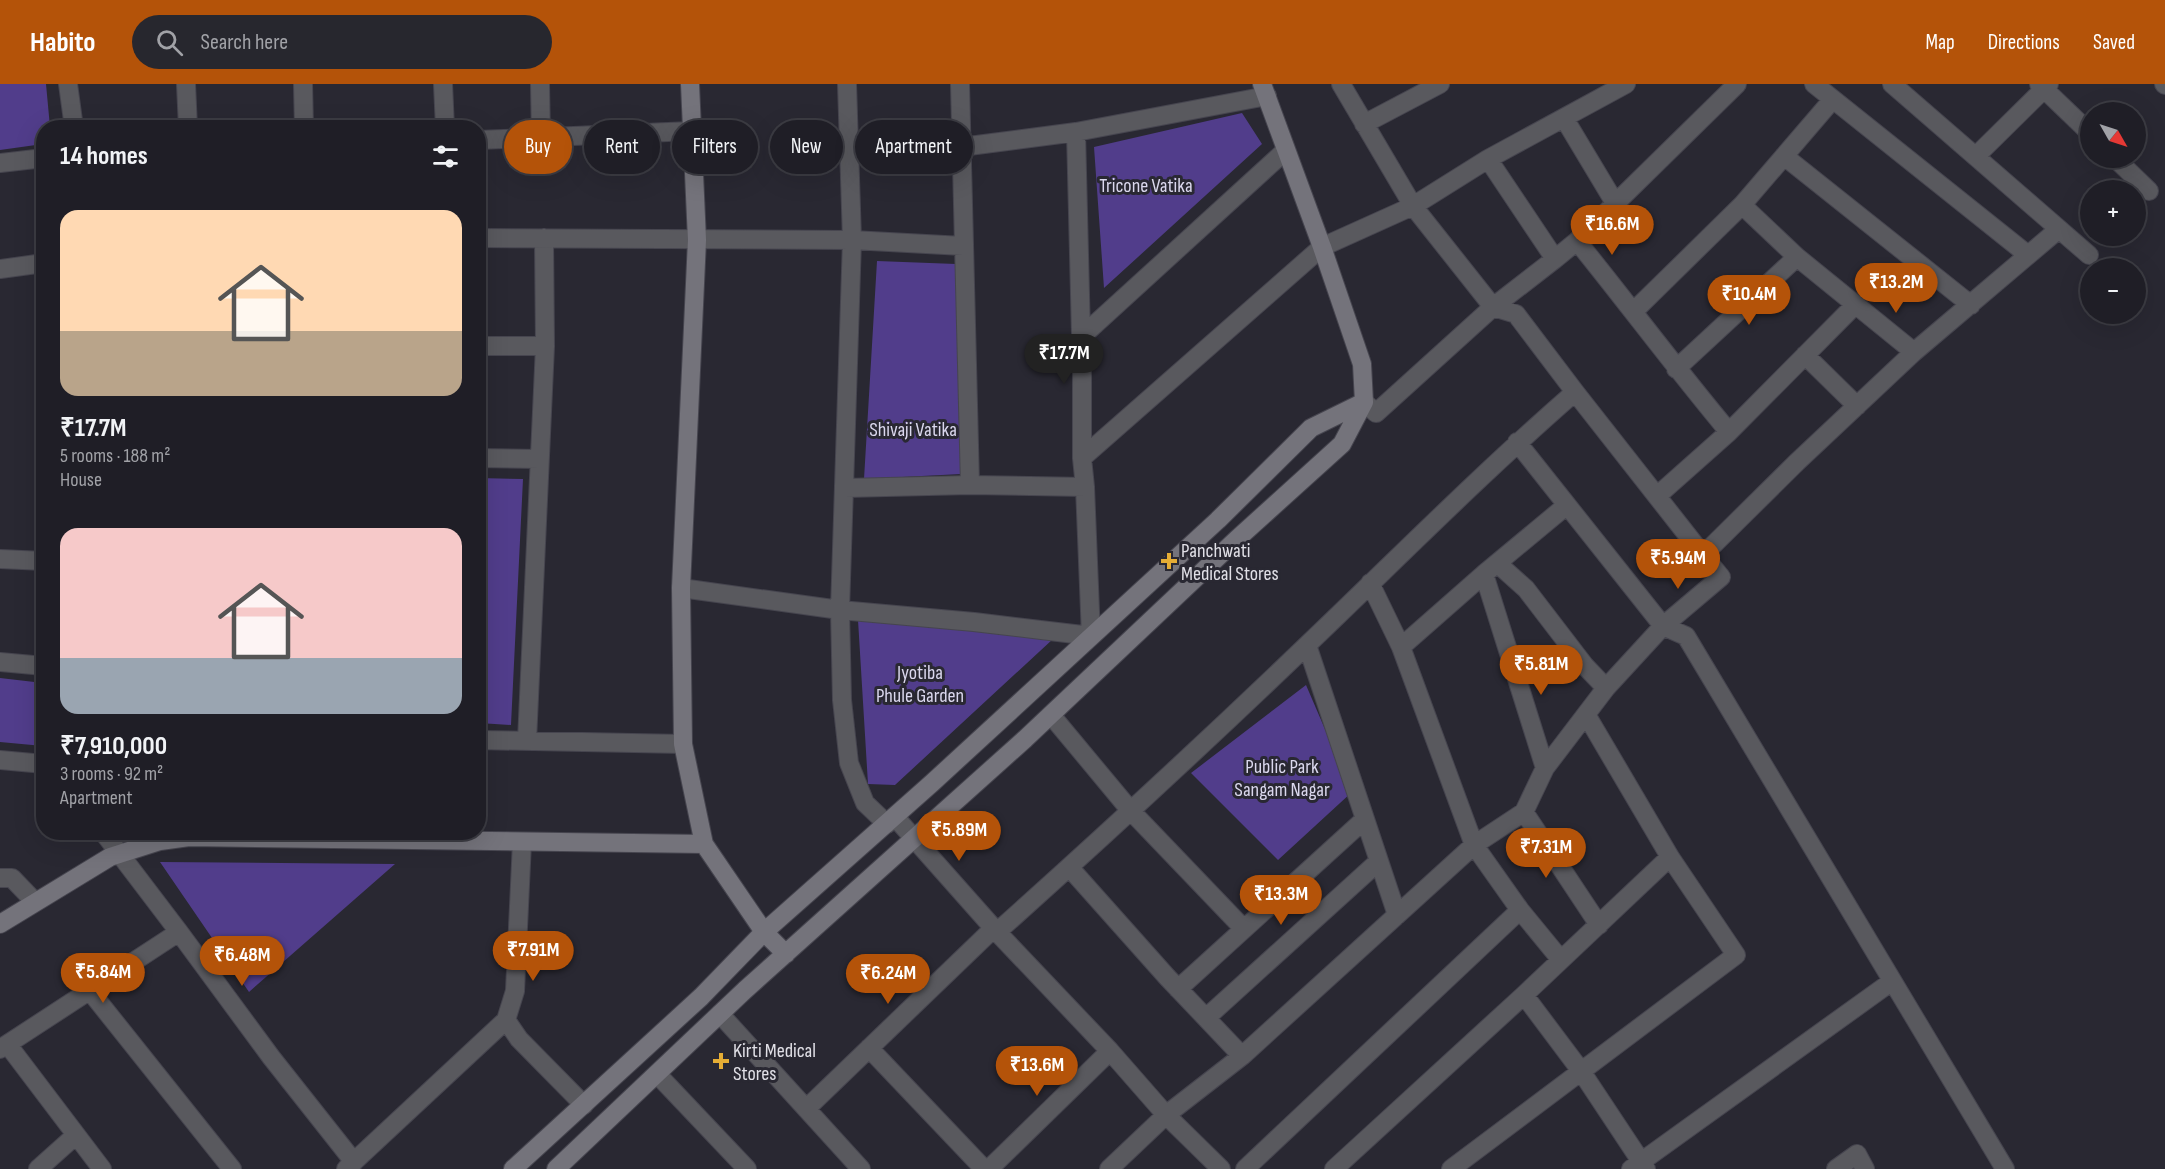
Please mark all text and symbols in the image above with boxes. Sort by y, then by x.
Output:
search box [132,15,552,69]
text: Habito [30,26,96,59]
icon: search [153,26,186,59]
text: Search here [201,29,288,56]
text: Map [1925,30,1955,55]
text: Directions [1988,30,2060,55]
text: Saved [2093,30,2135,55]
north arrow [2080,102,2146,168]
map controls [2080,102,2146,324]
chip: Buy [504,120,572,174]
chip: Rent [584,120,660,174]
chip: Filters [672,120,758,174]
chip: New [770,120,843,174]
chip: Apartment [855,120,973,174]
icon: filters [429,140,462,173]
text: 14 homes [60,141,148,172]
park label: Tricone Vatika [1099,174,1193,198]
button: + [2080,180,2146,246]
pin: ₹16.6M [1563,205,1661,256]
text: ₹16.6M [1585,212,1639,236]
icon: home [207,249,315,357]
button: − [2080,258,2146,324]
pin: ₹13.2M [1847,263,1945,314]
text: ₹13.2M [1869,270,1923,294]
pin: ₹10.4M [1700,275,1798,326]
text: ₹10.4M [1722,282,1776,306]
pin: ₹17.7M [1015,334,1113,385]
text: ₹17.7M [1038,341,1090,365]
text: ₹17.7M [60,413,127,444]
park label: Shivaji Vatika [869,418,957,442]
text: 5 rooms · 188 m² [60,444,170,468]
text: House [60,468,102,492]
place label: Panchwati Medical Stores [1181,539,1279,586]
pin: ₹5.94M [1629,539,1727,590]
text: ₹5.94M [1650,546,1706,570]
marker: Panchwati Medical Stores [1162,554,1176,568]
icon: home [207,567,315,675]
pin: ₹5.81M [1492,645,1590,696]
text: ₹5.81M [1514,652,1568,676]
park label: Jyotiba Phule Garden [876,661,964,708]
text: ₹7,910,000 [60,731,167,762]
park label: Public Park Sangam Nagar [1234,755,1330,802]
text: 3 rooms · 92 m² [60,762,163,786]
text: Apartment [60,786,133,810]
pin: ₹5.89M [910,811,1008,862]
text: ₹5.89M [931,818,987,842]
pin: ₹7.31M [1497,828,1595,879]
text: ₹7.31M [1520,835,1572,859]
pin: ₹13.3M [1232,875,1330,926]
text: ₹13.3M [1254,882,1308,906]
pin: ₹7.91M [484,931,582,982]
pin: ₹6.48M [193,936,291,987]
text: ₹7.91M [507,938,559,962]
text: ₹6.48M [214,943,270,967]
pin: ₹5.84M [54,953,152,1004]
pin: ₹6.24M [839,954,937,1005]
text: ₹5.84M [75,960,131,984]
text: ₹6.24M [860,961,916,985]
place label: Kirti Medical Stores [733,1039,816,1086]
pin: ₹13.6M [988,1046,1086,1097]
text: ₹13.6M [1010,1053,1064,1077]
marker: Kirti Medical Stores [714,1054,728,1068]

